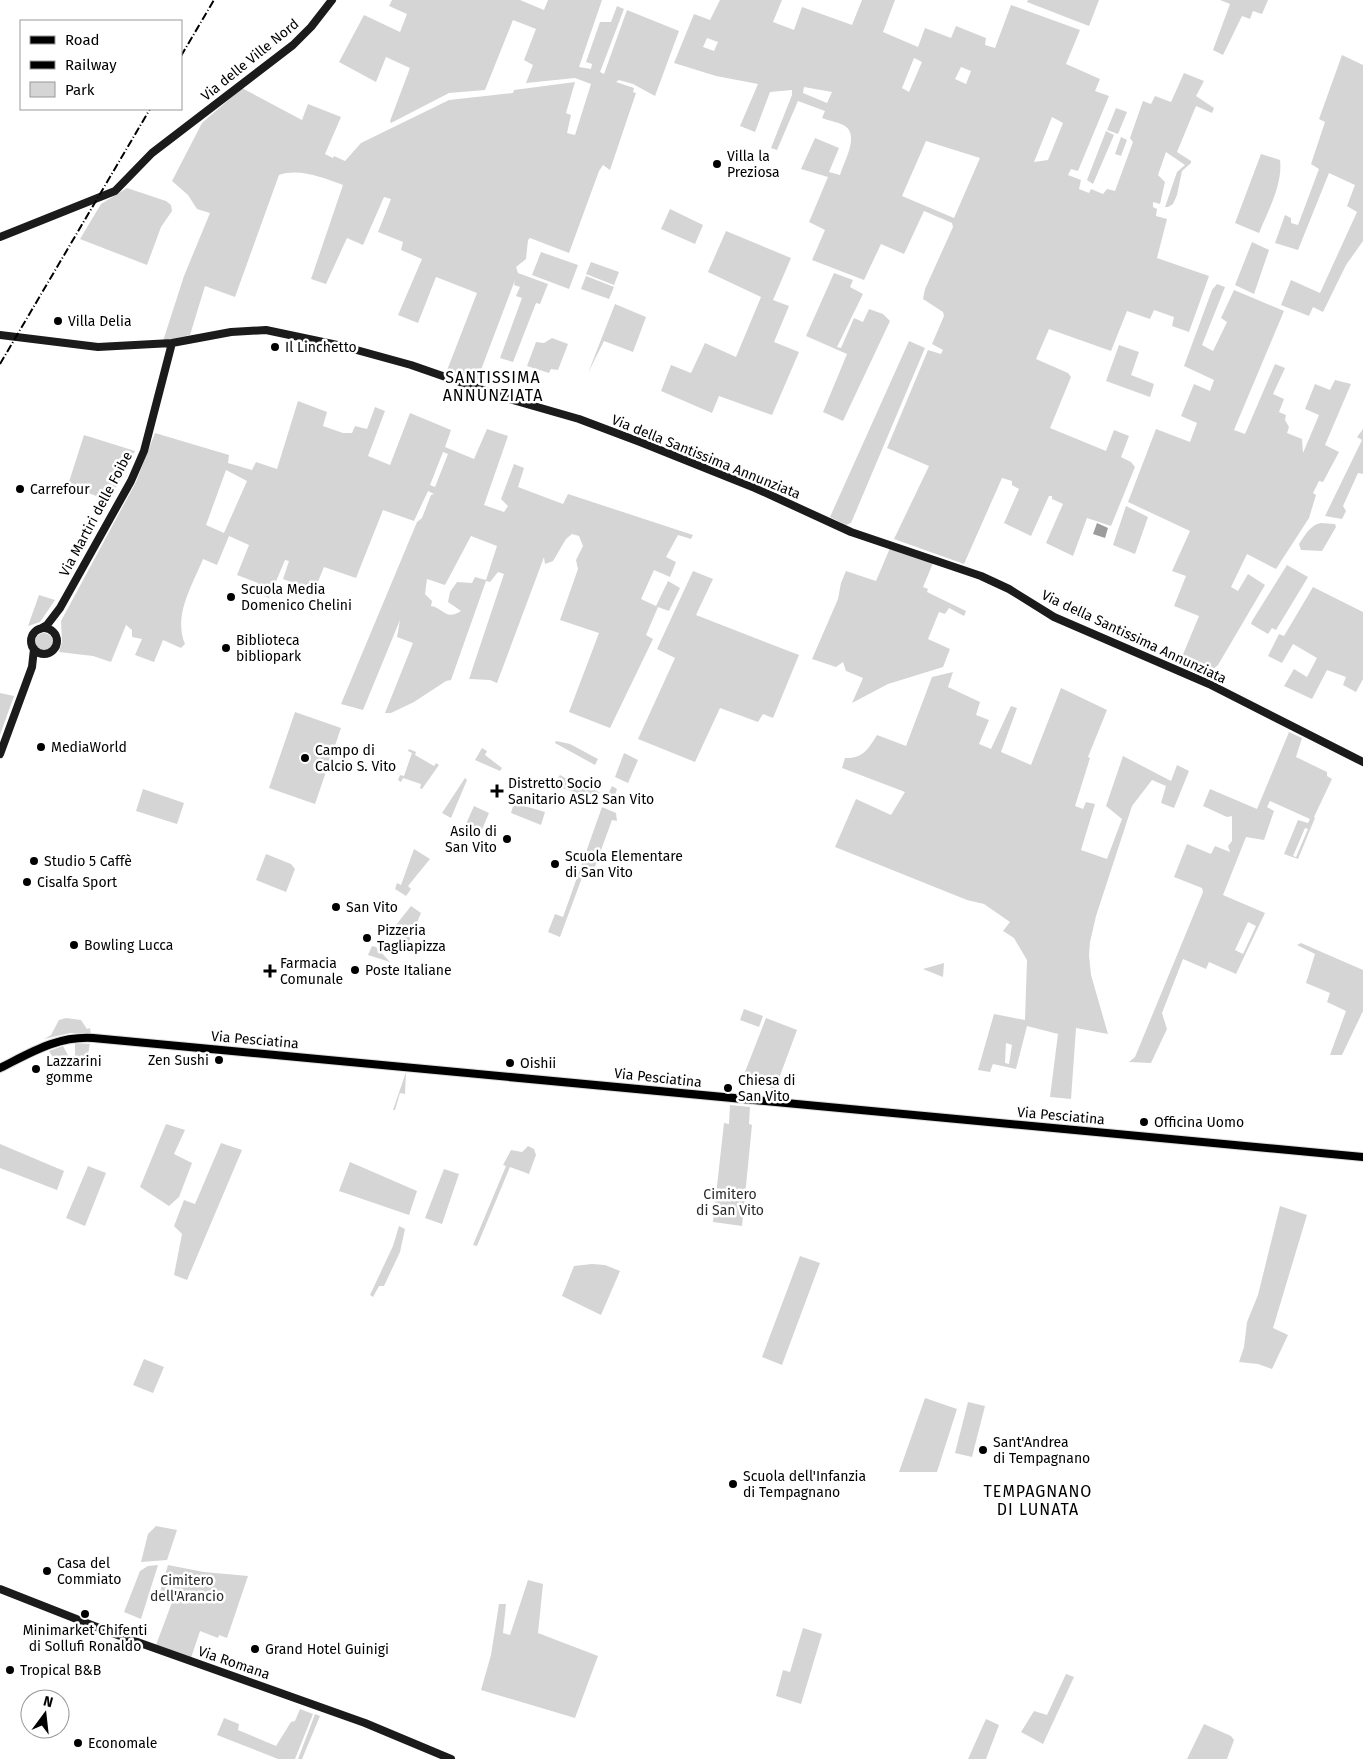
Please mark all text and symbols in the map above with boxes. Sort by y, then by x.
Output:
street label: Via delle Ville Nord [198,15,302,105]
legend [20,20,182,110]
text: Road [65,31,100,49]
text: Railway [65,56,117,74]
text: Park [65,81,95,99]
place label: Villa la Preziosa [727,148,780,181]
marker: Villa la Preziosa [711,158,723,170]
place label: Villa Delia [68,313,132,330]
marker: Villa Delia [52,315,64,327]
place label: Il Linchetto [285,339,357,356]
marker: Il Linchetto [269,341,281,353]
district label: SANTISSIMA ANNUNZIATA [443,368,543,405]
street label: Via della Santissima Annunziata [609,411,803,503]
street label: Via Martiri delle Foibe [56,449,136,579]
place label: Carrefour [30,481,90,498]
marker: Carrefour [14,483,26,495]
place label: Scuola Media Domenico Chelini [241,581,352,614]
street label: Via della Santissima Annunziata [1039,587,1229,687]
marker: Scuola Media Domenico Chelini [225,591,237,603]
place label: Biblioteca bibliopark [236,632,302,665]
marker: Biblioteca bibliopark [220,642,232,654]
place label: MediaWorld [51,739,127,756]
marker: MediaWorld [35,741,47,753]
place label: Campo di Calcio S. Vito [315,742,396,775]
marker: Campo di Calcio S. Vito [299,752,311,764]
place label: Distretto Socio Sanitario ASL2 San Vito [508,775,654,808]
marker: Distretto Socio Sanitario ASL2 San Vito [490,784,504,798]
place label: Asilo di San Vito [445,823,497,856]
marker: Asilo di San Vito [501,833,513,845]
place label: Scuola Elementare di San Vito [565,848,683,881]
place label: Studio 5 Caffè [44,853,132,870]
marker: Studio 5 Caffè [28,855,40,867]
marker: Scuola Elementare di San Vito [549,858,561,870]
place label: Cisalfa Sport [37,874,118,891]
marker: Cisalfa Sport [21,876,33,888]
place label: San Vito [346,899,398,916]
marker: San Vito [330,901,342,913]
place label: Pizzeria Tagliapizza [377,922,446,955]
marker: Pizzeria Tagliapizza [361,932,373,944]
place label: Bowling Lucca [84,937,173,954]
marker: Bowling Lucca [68,939,80,951]
place label: Farmacia Comunale [280,955,343,988]
place label: Poste Italiane [365,962,452,979]
marker: Poste Italiane [349,964,361,976]
marker: Farmacia Comunale [264,965,276,977]
street label: Via Pesciatina [210,1028,300,1052]
place label: Zen Sushi [148,1052,209,1069]
place label: Lazzarini gomme [46,1053,102,1086]
marker: Zen Sushi [213,1054,225,1066]
place label: Oishii [520,1055,556,1072]
marker: Oishii [504,1057,516,1069]
marker: Lazzarini gomme [30,1063,42,1075]
street label: Via Pesciatina [613,1065,703,1091]
place label: Chiesa di San Vito [738,1072,796,1105]
marker: Chiesa di San Vito [722,1082,734,1094]
street label: Via Pesciatina [1016,1104,1106,1128]
place label: Officina Uomo [1154,1114,1244,1131]
marker: Officina Uomo [1138,1116,1150,1128]
park label: Cimitero di San Vito [696,1186,764,1219]
place label: Sant'Andrea di Tempagnano [993,1434,1090,1467]
marker: Sant'Andrea di Tempagnano [977,1444,989,1456]
place label: Scuola dell'Infanzia di Tempagnano [743,1468,866,1501]
marker: Scuola dell'Infanzia di Tempagnano [727,1478,739,1490]
district label: TEMPAGNANO DI LUNATA [984,1482,1092,1519]
place label: Casa del Commiato [57,1555,121,1588]
marker: Casa del Commiato [41,1565,53,1577]
park label: Cimitero dell'Arancio [150,1572,224,1605]
marker: Minimarket Chifenti di Sollufi Ronaldo [79,1608,91,1620]
place label: Minimarket Chifenti di Sollufi Ronaldo [23,1622,147,1655]
place label: Grand Hotel Guinigi [265,1641,389,1658]
street label: Via Romana [196,1643,272,1683]
marker: Grand Hotel Guinigi [249,1643,261,1655]
place label: Tropical B&B [20,1662,101,1679]
marker: Tropical B&B [4,1664,16,1676]
north arrow [20,1689,70,1739]
text: N [42,1693,55,1711]
place label: Economale [88,1735,157,1752]
marker: Economale [72,1737,84,1749]

